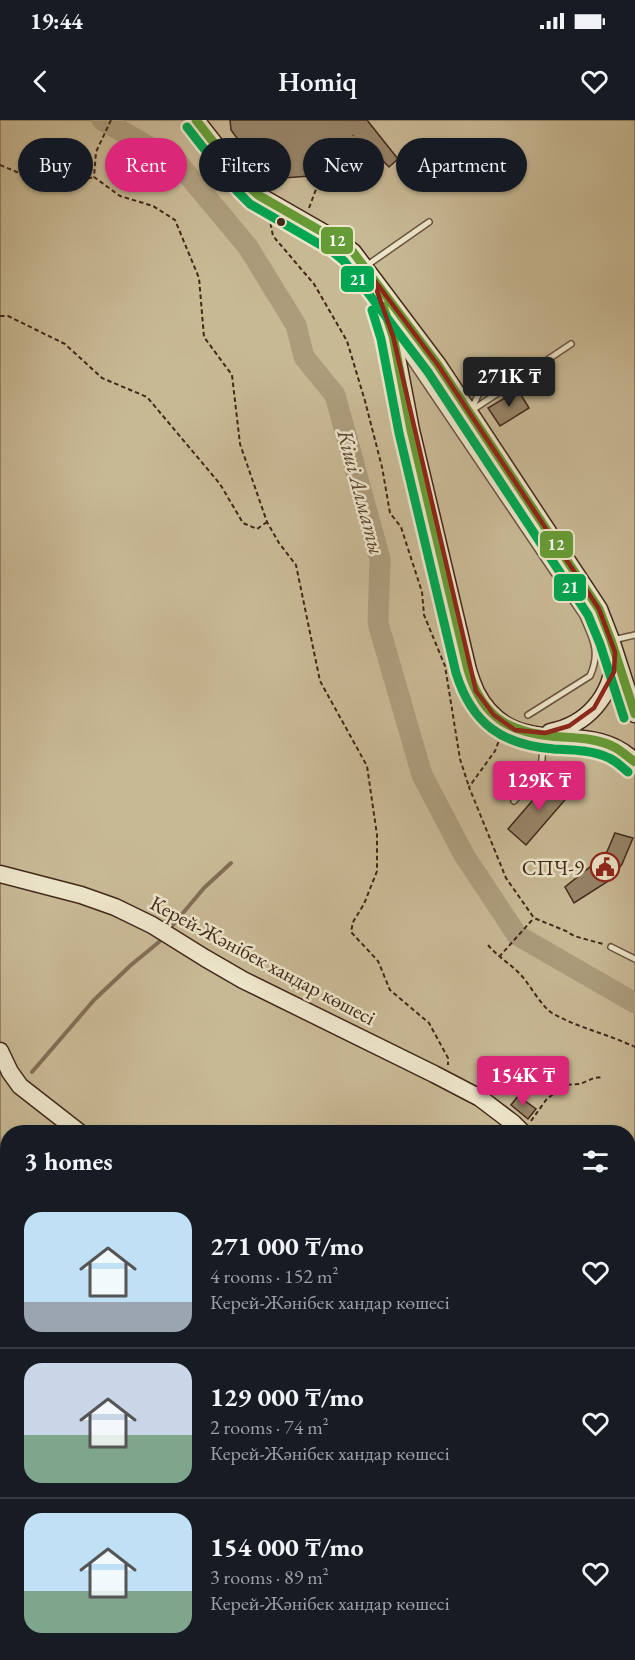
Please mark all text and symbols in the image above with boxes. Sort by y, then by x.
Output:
text: 19:44 [30,7,83,36]
text: Homiq [278,64,357,99]
icon: back [24,65,57,98]
icon: heart [578,65,611,98]
chip: Buy [18,138,93,192]
chip: Rent [105,138,187,192]
chip: Filters [199,138,291,192]
chip: New [303,138,384,192]
chip: Apartment [396,138,527,192]
unlabelled marker [275,216,287,228]
line badge: 12 [320,226,354,255]
text: 12 [329,230,346,251]
line badge: 21 [340,265,375,293]
text: 21 [350,269,366,290]
pin: 271K ₸ [460,357,558,408]
text: 271K ₸ [477,363,541,389]
water label: Кіші Алматы [330,425,392,558]
line badge: 12 [539,530,574,559]
text: 12 [548,534,565,555]
line badge: 21 [553,573,587,602]
text: 21 [562,577,578,598]
pin: 129K ₸ [490,761,588,812]
text: 129K ₸ [507,767,571,793]
public building icon: СПЧ-9 [589,851,621,883]
place label: СПЧ-9 [522,854,584,881]
street label: Керей-Жәнібек хандар көшесі [146,889,380,1031]
pin: 154K ₸ [474,1056,572,1107]
text: 154K ₸ [491,1062,555,1088]
text: 3 homes [24,1144,113,1178]
icon: filters [579,1145,612,1178]
text: 271 000 ₸/mo [210,1229,364,1263]
icon: home [72,1236,144,1308]
icon: heart [579,1256,612,1289]
text: 4 rooms · 152 m² [210,1263,338,1289]
text: Керей-Жәнібек хандар көшесі [210,1289,450,1315]
text: 129 000 ₸/mo [210,1380,364,1414]
icon: home [72,1387,144,1459]
icon: heart [579,1407,612,1440]
text: 2 rooms · 74 m² [210,1414,329,1440]
text: Керей-Жәнібек хандар көшесі [210,1440,450,1466]
text: 154 000 ₸/mo [210,1530,364,1564]
icon: home [72,1537,144,1609]
icon: heart [579,1557,612,1590]
text: 3 rooms · 89 m² [210,1564,329,1590]
text: Керей-Жәнібек хандар көшесі [210,1590,450,1616]

